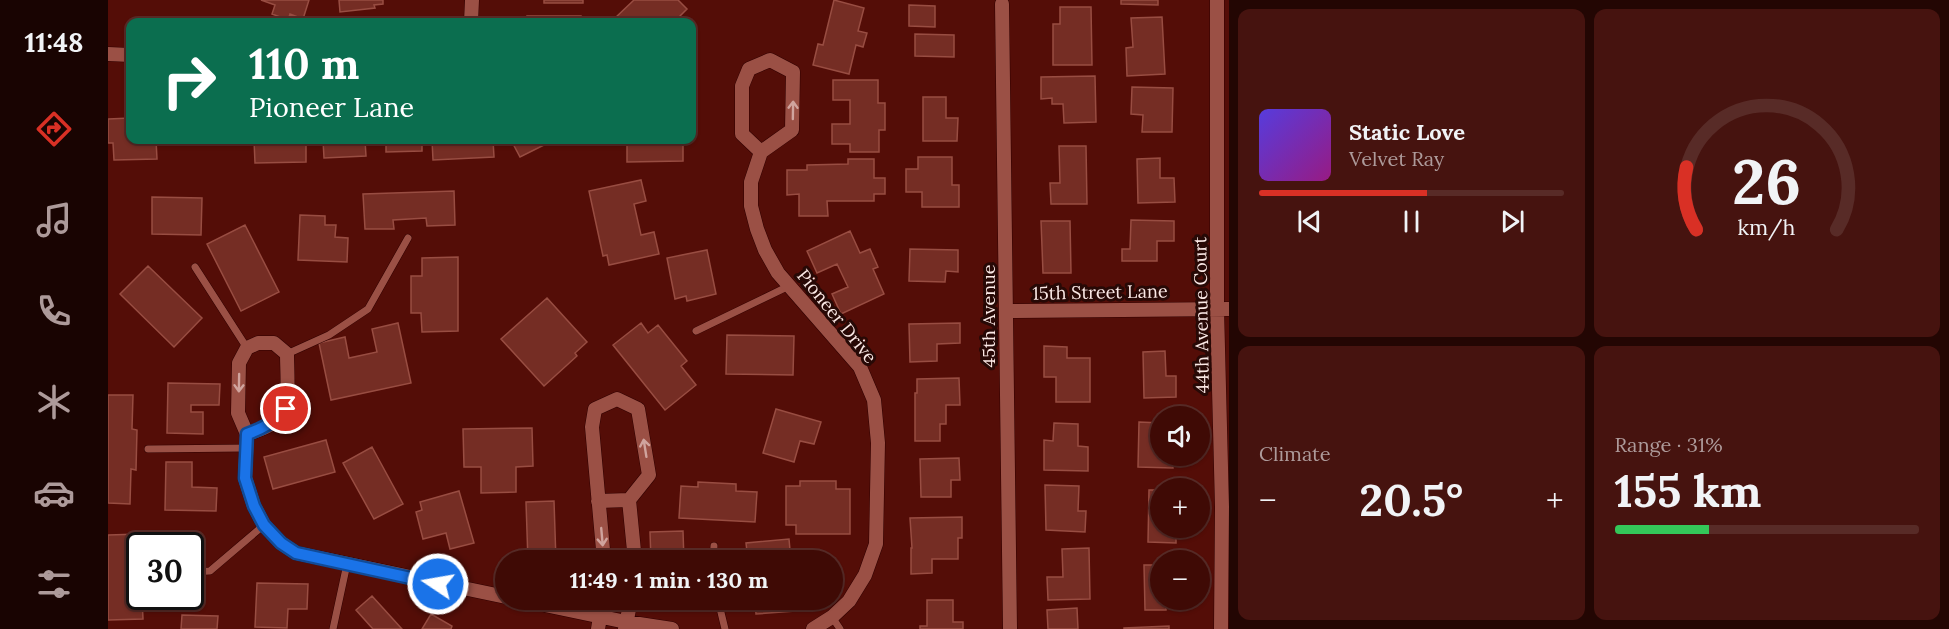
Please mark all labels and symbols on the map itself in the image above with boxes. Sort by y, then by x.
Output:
one-way arrow [787,100,799,120]
street label: 44th Avenue Court [1188,237,1214,393]
street label: Pioneer Drive [792,264,882,368]
street label: 45th Avenue [977,264,1000,368]
street label: 15th Street Lane [1032,279,1168,305]
one-way arrow [233,373,245,393]
pin [260,383,311,434]
one-way arrow [639,438,650,458]
one-way arrow [597,527,608,547]
speed limit sign: 30 [126,532,204,610]
position arrow [406,552,470,616]

